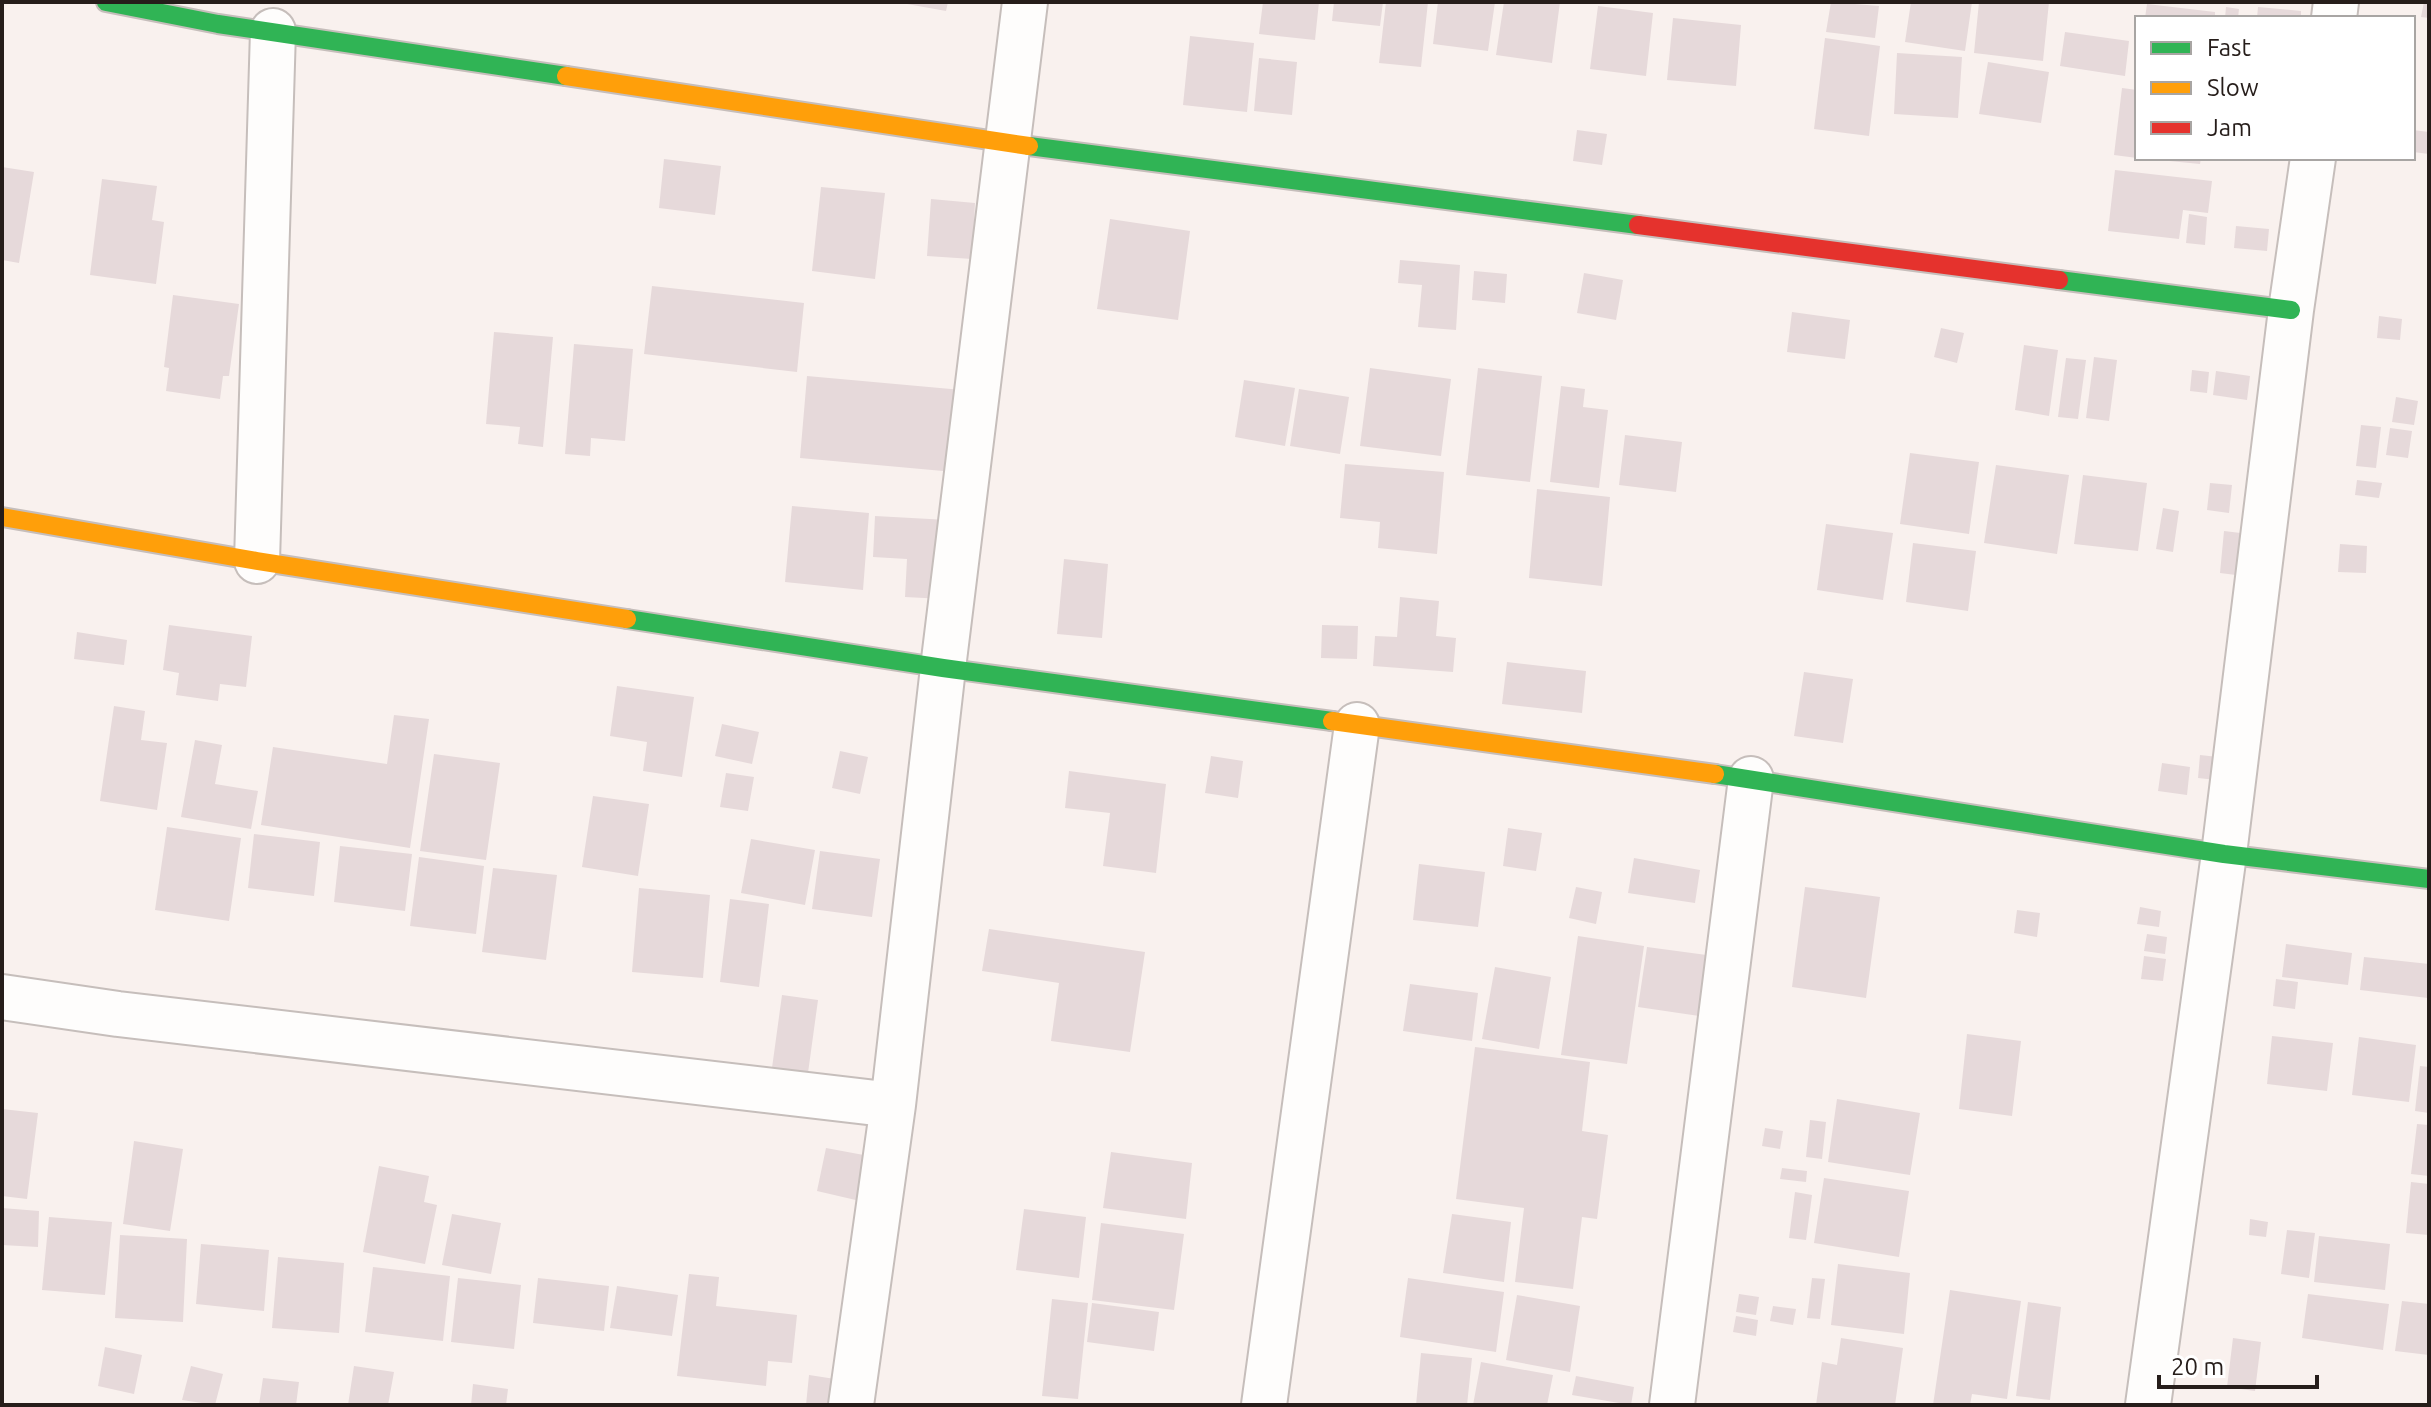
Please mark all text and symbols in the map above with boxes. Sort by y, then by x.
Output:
legend [2135,16,2415,160]
text: Fast [2207,34,2251,61]
text: Slow [2207,74,2259,101]
text: Jam [2207,114,2252,141]
scale bar [2159,1339,2317,1389]
text: 20 m [2171,1353,2224,1380]

